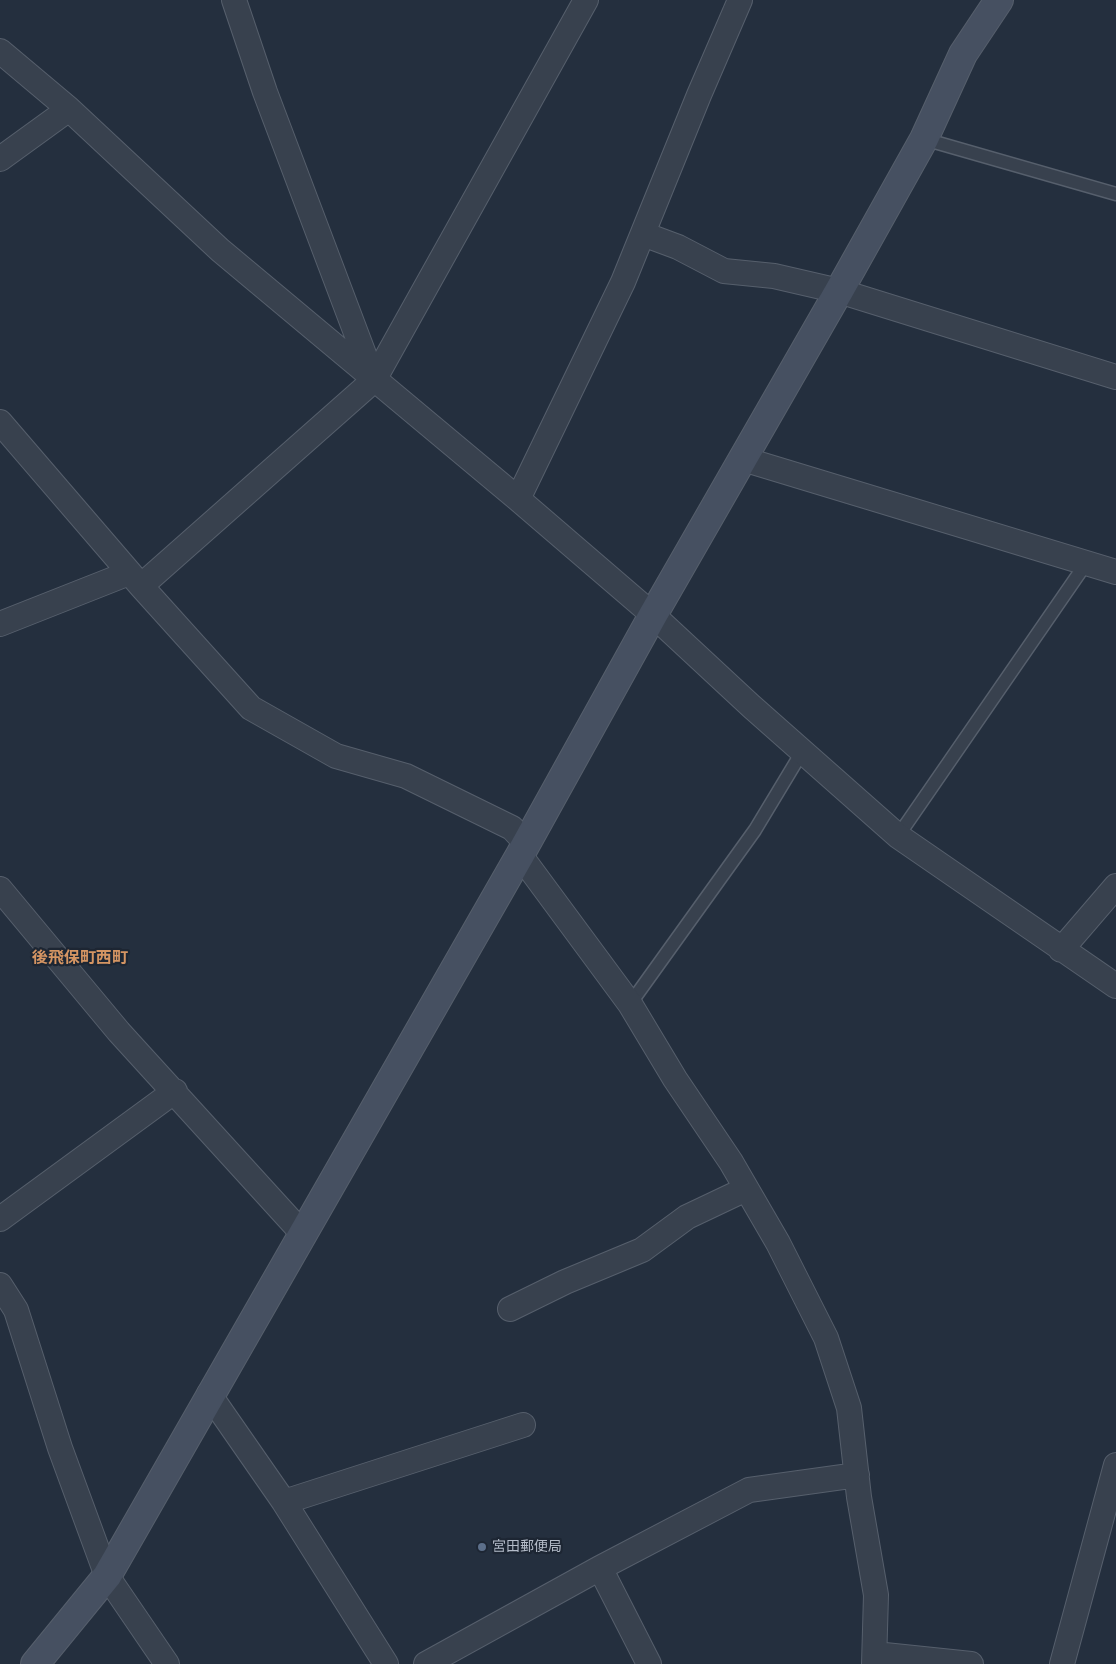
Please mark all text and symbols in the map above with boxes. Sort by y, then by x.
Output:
district label: 後飛保町西町 [32,948,128,968]
place label: 宮田郵便局 [492,1539,562,1555]
marker: 宮田郵便局 [476,1541,488,1553]

